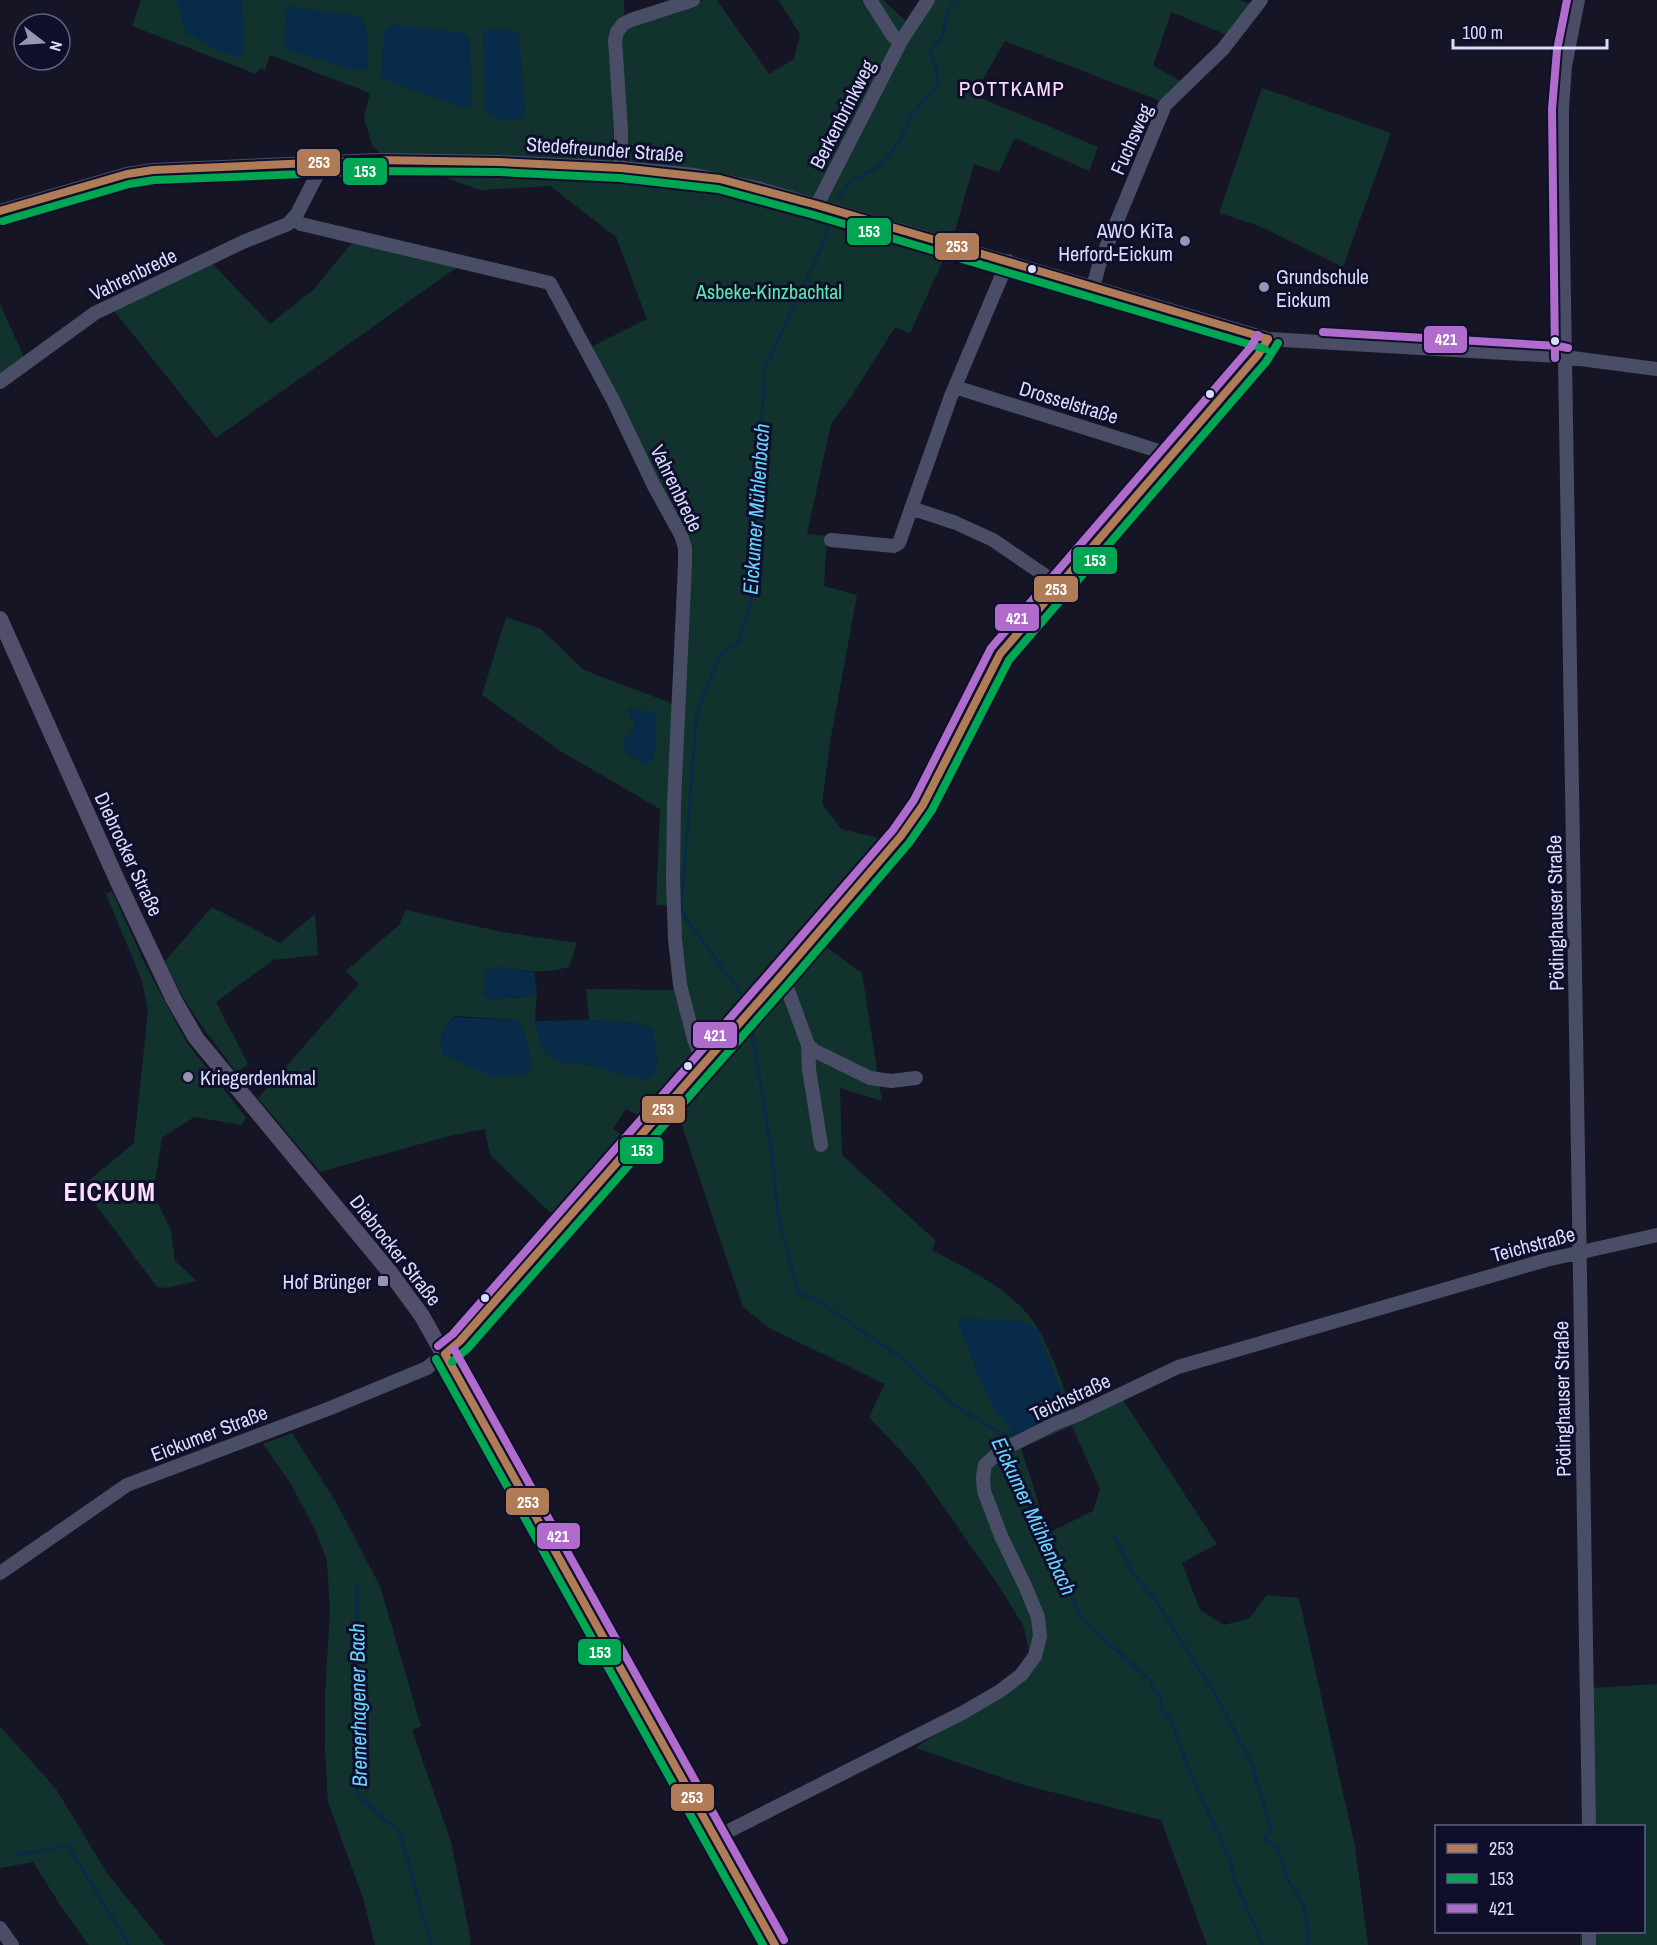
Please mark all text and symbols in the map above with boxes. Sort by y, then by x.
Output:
north arrow [12,12,72,72]
scale bar [1453,12,1608,50]
text: 100 m [1462,20,1503,45]
text: N [44,39,68,54]
street label: Berkenbrinkweg [803,55,881,173]
district label: POTTKAMP [959,74,1065,103]
street label: Fuchsweg [1103,99,1159,179]
street label: Stedefreunder Straße [525,130,685,168]
line badge: 253 [296,148,341,177]
text: 253 [308,151,330,173]
line badge: 153 [342,157,388,186]
text: 153 [354,160,376,182]
line badge: 153 [846,217,892,246]
place label: AWO KiTa Herford-Eickum [1058,217,1173,267]
text: 153 [858,220,880,242]
line badge: 253 [934,232,980,261]
marker: AWO KiTa Herford-Eickum [1178,234,1192,248]
text: 253 [946,235,968,257]
street label: Vahrenbrede [85,241,181,307]
unlabelled marker [1026,263,1038,275]
place label: Grundschule Eickum [1276,263,1369,313]
park label: Asbeke-Kinzbachtal [695,278,842,305]
marker: Grundschule Eickum [1257,280,1271,294]
line badge: 421 [1423,325,1468,354]
text: 421 [1435,328,1458,350]
unlabelled marker [1549,335,1561,347]
street label: Drosselstraße [1016,374,1122,430]
unlabelled marker [1204,388,1216,400]
water label: Eickumer Mühlenbach [736,423,776,595]
street label: Vahrenbrede [644,440,710,536]
line badge: 153 [1072,546,1118,575]
text: 153 [1084,549,1106,571]
line badge: 253 [1033,575,1079,603]
text: 253 [1045,578,1067,600]
line badge: 421 [994,603,1040,632]
text: 421 [1006,607,1029,629]
street label: Diebrocker Straße [88,788,170,920]
street label: Pödinghauser Straße [1540,835,1570,991]
line badge: 421 [692,1021,738,1049]
text: 421 [704,1024,727,1046]
unlabelled marker [682,1060,694,1072]
place label: Kriegerdenkmal [200,1064,316,1091]
marker: Kriegerdenkmal [181,1070,195,1084]
line badge: 253 [641,1095,686,1124]
text: 253 [652,1098,674,1120]
line badge: 153 [619,1136,664,1165]
text: 153 [631,1139,653,1161]
district label: EICKUM [63,1174,157,1209]
street label: Diebrocker Straße [344,1189,448,1311]
street label: Teichstraße [1488,1220,1578,1268]
place label: Hof Brünger [283,1268,372,1295]
marker: Hof Brünger [376,1274,390,1288]
unlabelled marker [479,1292,491,1304]
street label: Pödinghauser Straße [1547,1321,1577,1477]
street label: Teichstraße [1025,1367,1115,1427]
street label: Eickumer Straße [147,1398,271,1468]
water label: Eickumer Mühlenbach [985,1432,1083,1600]
line badge: 253 [505,1487,550,1516]
text: 253 [517,1491,539,1513]
line badge: 421 [536,1522,581,1550]
text: 421 [547,1525,570,1547]
water label: Bremerhagener Bach [342,1623,374,1787]
line badge: 153 [577,1638,622,1666]
text: 153 [589,1641,611,1663]
line badge: 253 [670,1783,715,1812]
text: 253 [681,1786,703,1808]
legend [1435,1825,1645,1933]
text: 253 [1489,1836,1514,1861]
text: 153 [1489,1866,1514,1891]
text: 421 [1489,1896,1514,1921]

